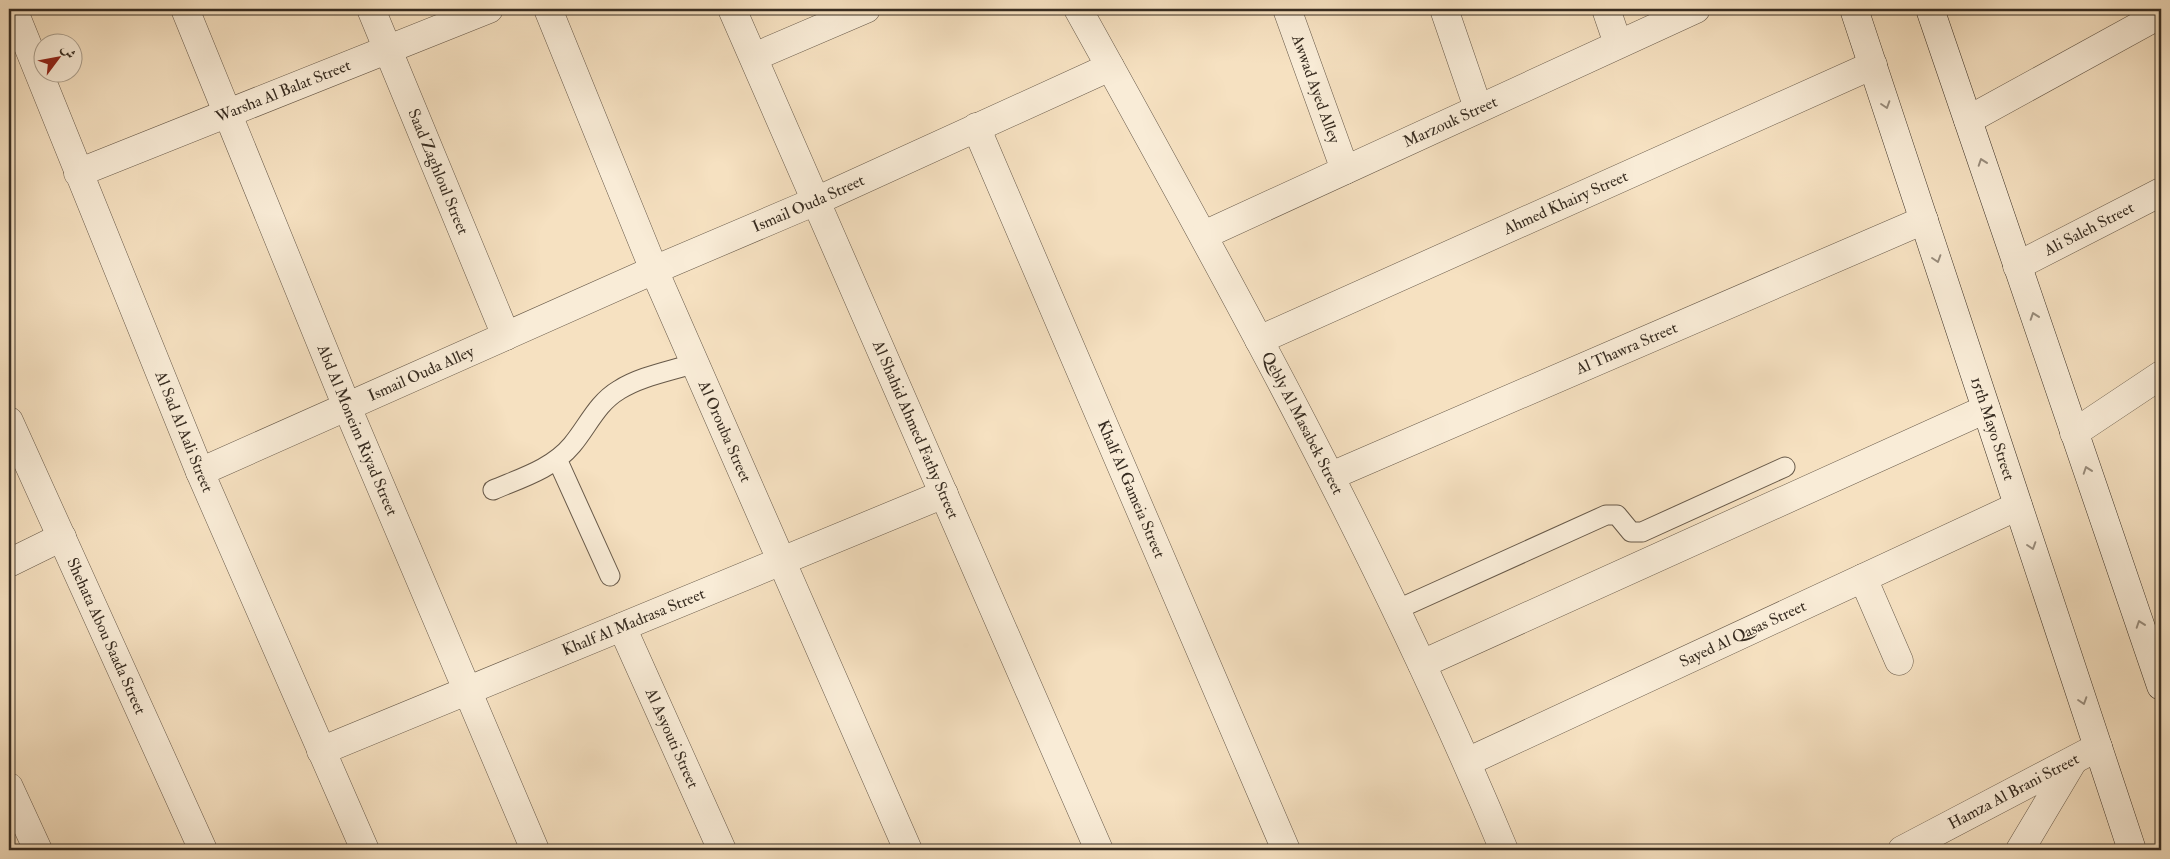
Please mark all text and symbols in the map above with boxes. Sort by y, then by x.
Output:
street label: Awwad Ayed Alley [1287,31,1345,147]
north arrow [32,32,82,82]
text: ش [58,41,80,62]
street label: Warsha Al Balat Street [212,55,354,127]
street label: Marzouk Street [1400,92,1500,152]
one-way arrow [1880,100,1890,109]
street label: Saad Zaghloul Street [403,106,473,238]
one-way arrow [1978,159,1988,167]
street label: Ahmed Khairy Street [1499,166,1631,240]
street label: Ismail Ouda Street [749,170,868,237]
street label: Ali Saleh Street [2040,198,2137,261]
one-way arrow [1931,254,1941,263]
one-way arrow [2030,312,2040,321]
street label: Al Thawra Street [1572,318,1680,379]
street label: Al Shahid Ahmed Fathy Street [867,336,963,522]
street label: Abd Al Moneim Riyad Street [312,341,402,519]
street label: Ismail Ouda Alley [365,341,478,406]
street label: Qebly Al Masabek Street [1257,348,1348,498]
street label: Al Sad Al Aali Street [150,367,218,495]
street label: 15th Mayo Street [1966,374,2019,483]
street label: Al Orouba Street [693,377,756,485]
street label: Khalf Al Gameia Street [1093,417,1170,561]
one-way arrow [2083,466,2093,475]
one-way arrow [2026,542,2036,550]
street label: Shehata Abou Saada Street [62,554,150,718]
street label: Khalf Al Madrasa Street [559,584,708,661]
street label: Sayed Al Qasas Street [1676,596,1809,672]
one-way arrow [2135,620,2145,628]
street label: Al Asyouti Street [640,684,703,792]
one-way arrow [2077,696,2087,704]
street label: Hamza Al Brani Street [1945,749,2082,834]

